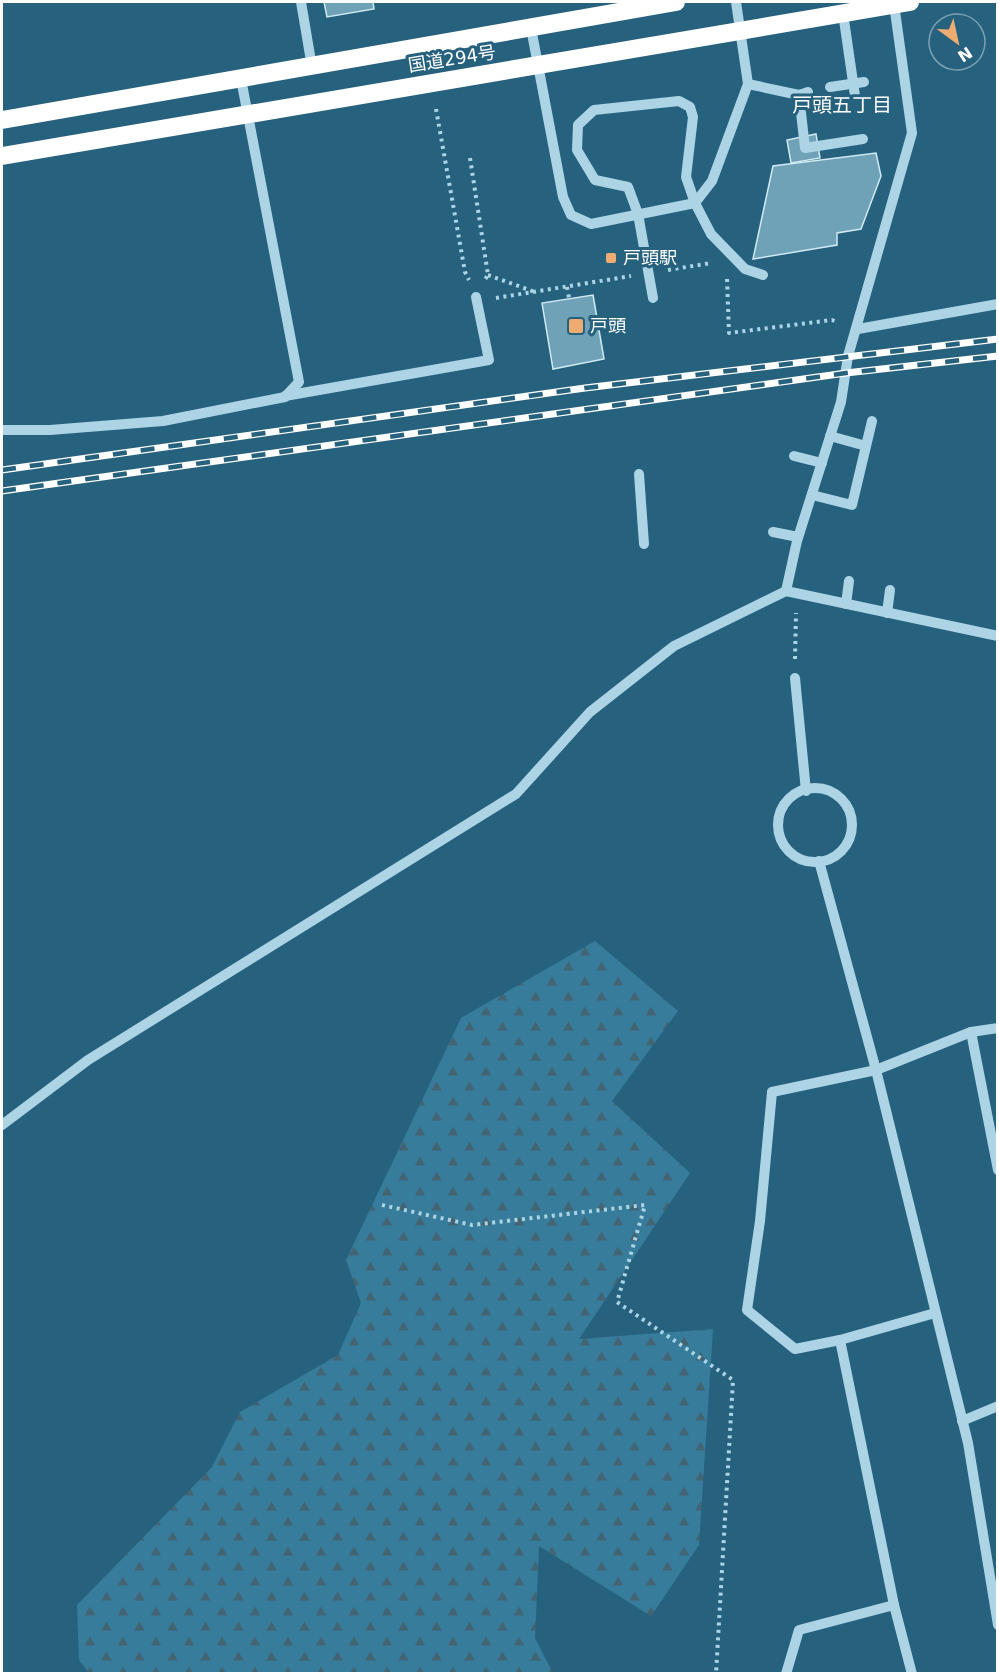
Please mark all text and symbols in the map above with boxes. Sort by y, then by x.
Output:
north arrow [927,12,987,72]
street label: 国道294号 [407,41,497,76]
text: N [954,43,976,66]
district label: 戸頭五丁目 [792,93,892,117]
place label: 戸頭駅 [623,247,677,268]
marker: 戸頭駅 [604,251,618,265]
place label: 戸頭 [590,315,626,336]
marker: 戸頭 [567,317,585,335]

